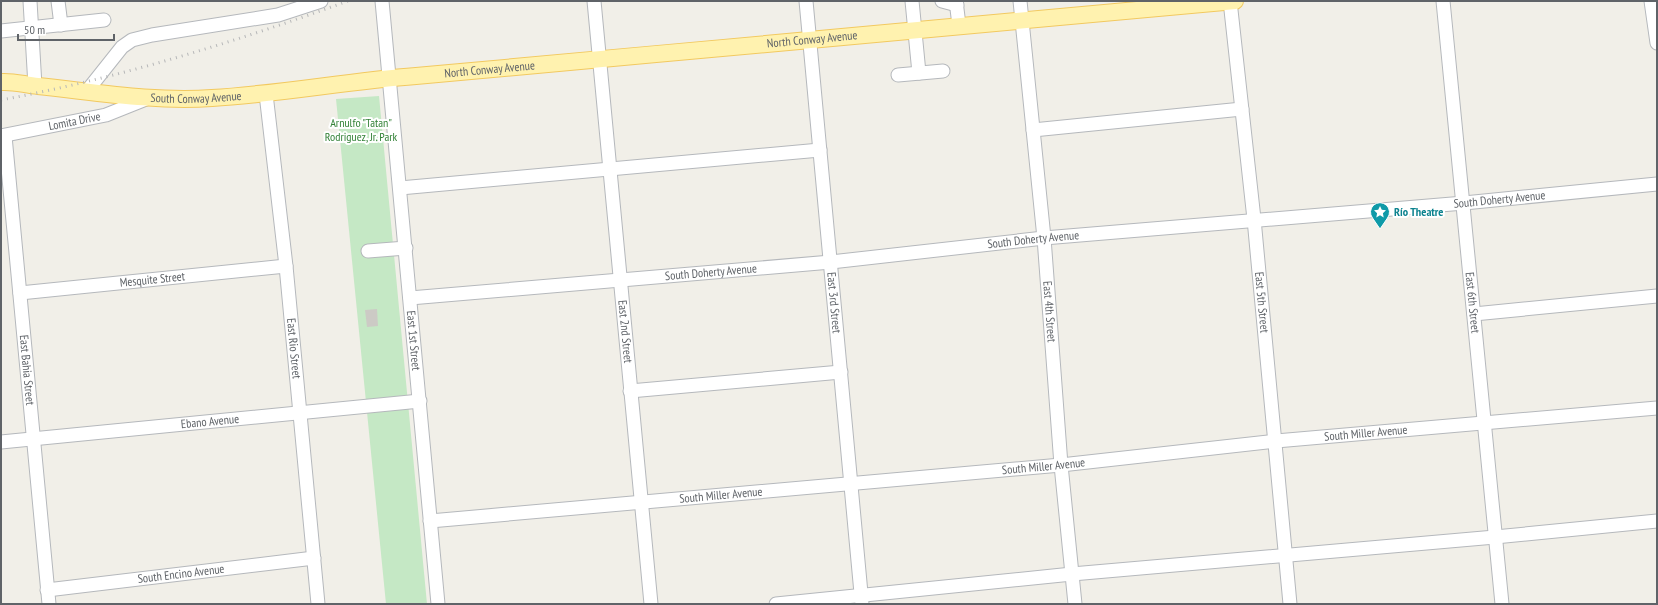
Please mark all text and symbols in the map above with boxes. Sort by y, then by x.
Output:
scale bar [18,16,114,42]
text: 50 m [24,22,45,37]
street label: North Conway Avenue [766,27,858,51]
street label: North Conway Avenue [444,57,535,80]
street label: South Conway Avenue [150,88,242,106]
street label: Lomita Drive [47,108,102,133]
park label: Arnulfo "Tatan" Rodriguez, Jr. Park [325,115,398,144]
street label: South Doherty Avenue [1453,187,1546,211]
place icon: Río Theatre [1369,201,1391,229]
place label: Río Theatre [1394,204,1444,219]
street label: South Doherty Avenue [987,227,1080,251]
street label: South Doherty Avenue [664,260,757,283]
street label: Mesquite Street [119,268,186,290]
street label: East 3rd Street [824,271,845,335]
street label: East 5th Street [1252,271,1273,334]
street label: East 6th Street [1463,271,1484,334]
street label: East 4th Street [1040,280,1060,343]
street label: East 2nd Street [615,299,636,364]
street label: East 1st Street [404,310,424,372]
street label: East Rio Street [284,317,305,380]
street label: East Bahia Street [17,334,38,406]
street label: Ebano Avenue [180,411,240,431]
street label: South Miller Avenue [1324,422,1408,444]
street label: South Miller Avenue [1001,454,1086,477]
street label: South Miller Avenue [679,484,763,506]
street label: South Encino Avenue [137,561,225,586]

